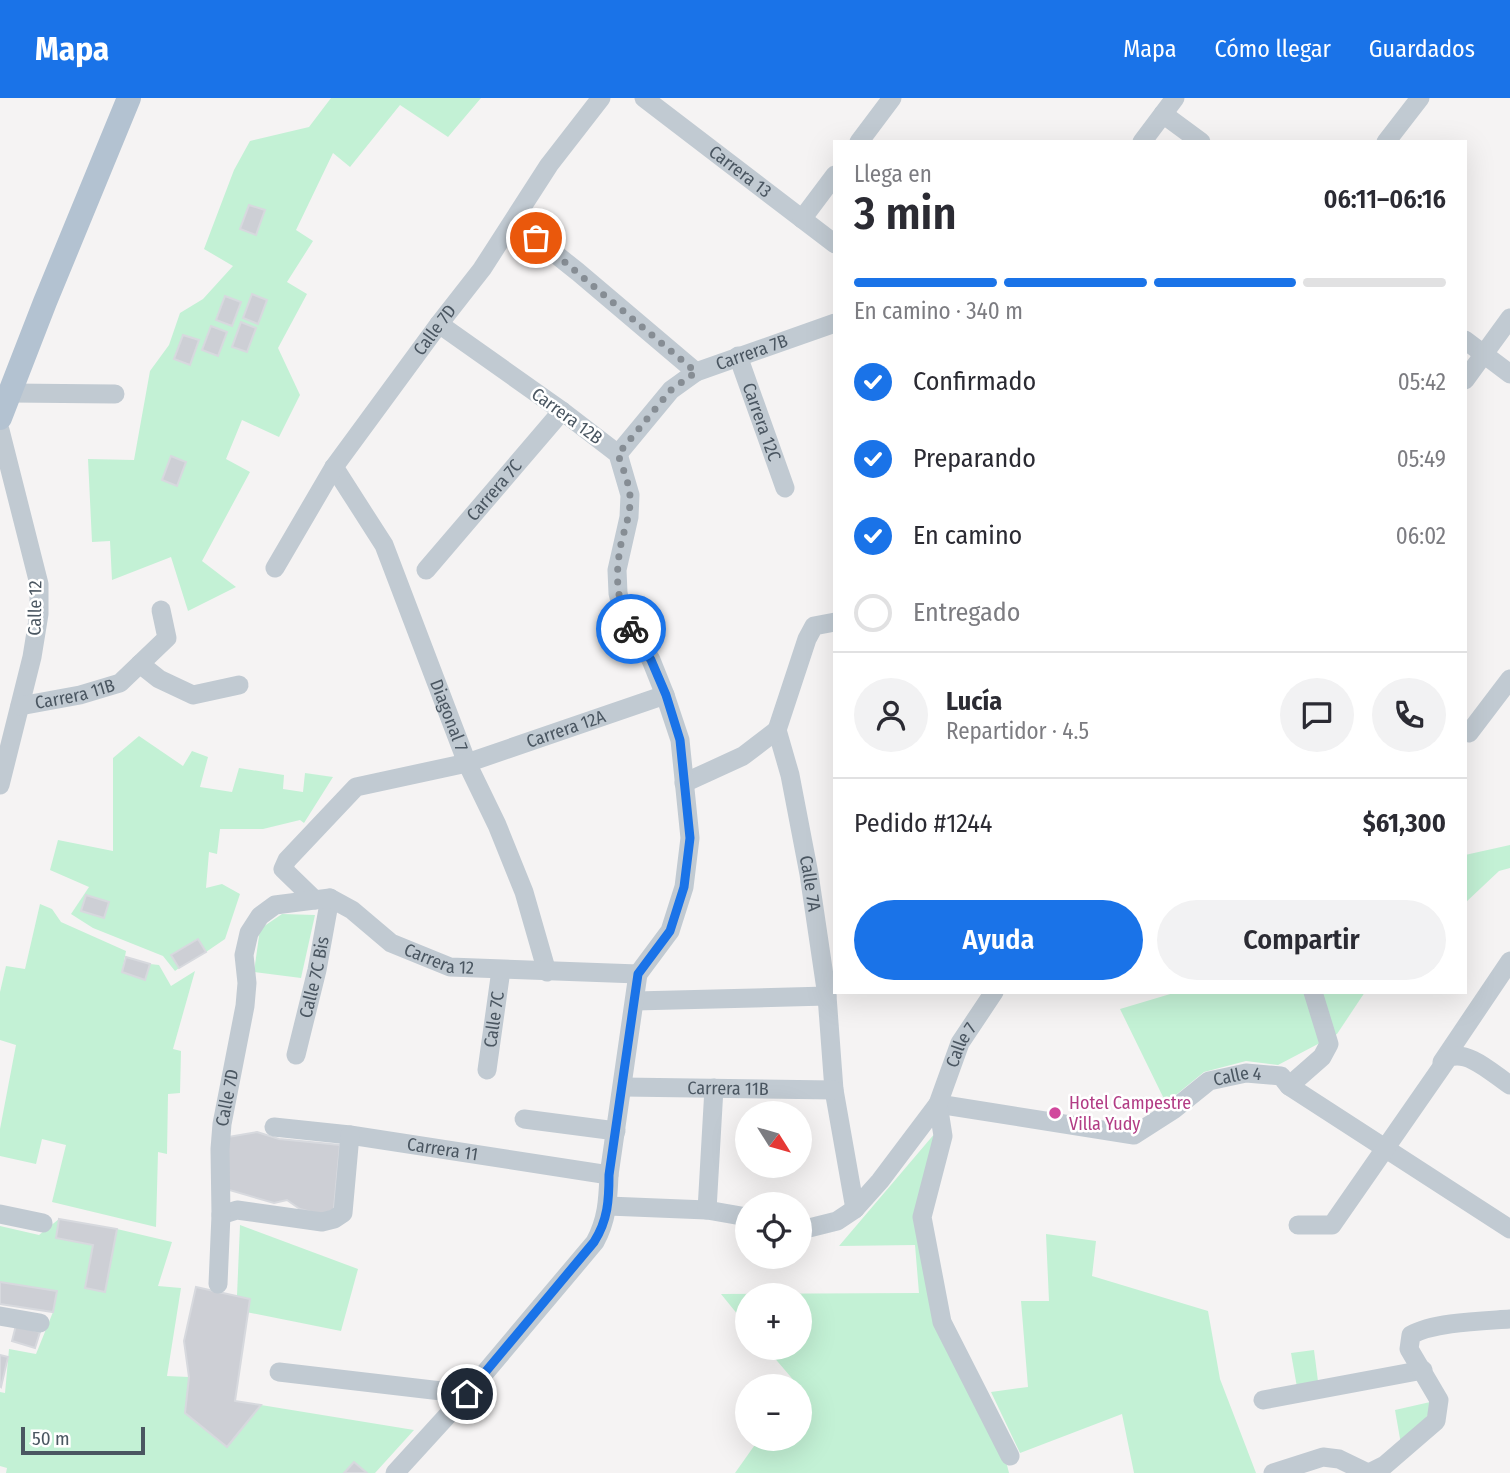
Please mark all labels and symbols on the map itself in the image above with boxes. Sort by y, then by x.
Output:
street label: Carrera 13 [705,141,776,202]
pin [506,208,566,268]
street label: Calle 7D [409,300,461,360]
street label: Carrera 7B [713,330,791,375]
street label: Carrera 12C [737,380,786,464]
street label: Carrera 12B [527,383,607,449]
street label: Carrera 7C [462,455,527,525]
street label: Calle 12 [24,580,46,636]
courier [596,594,666,664]
street label: Carrera 11B [33,674,117,714]
street label: Diagonal 7 [425,676,473,755]
street label: Carrera 12A [524,705,609,753]
street label: Calle 7A [795,853,825,913]
street label: Calle 7C Bis [295,934,334,1020]
street label: Carrera 12 [401,938,474,979]
street label: Calle 7C [479,990,509,1049]
street label: Calle 7 [941,1018,981,1070]
street label: Calle 4 [1211,1062,1263,1091]
street label: Calle 7D [211,1067,243,1128]
street label: Carrera 11B [687,1077,769,1100]
place label: Hotel Campestre Villa Yudy [1069,1092,1191,1135]
north arrow [735,1101,812,1178]
marker: Hotel Campestre Villa Yudy [1047,1105,1063,1121]
street label: Carrera 11 [406,1133,479,1166]
pin [437,1364,497,1424]
scale bar [21,1424,145,1456]

